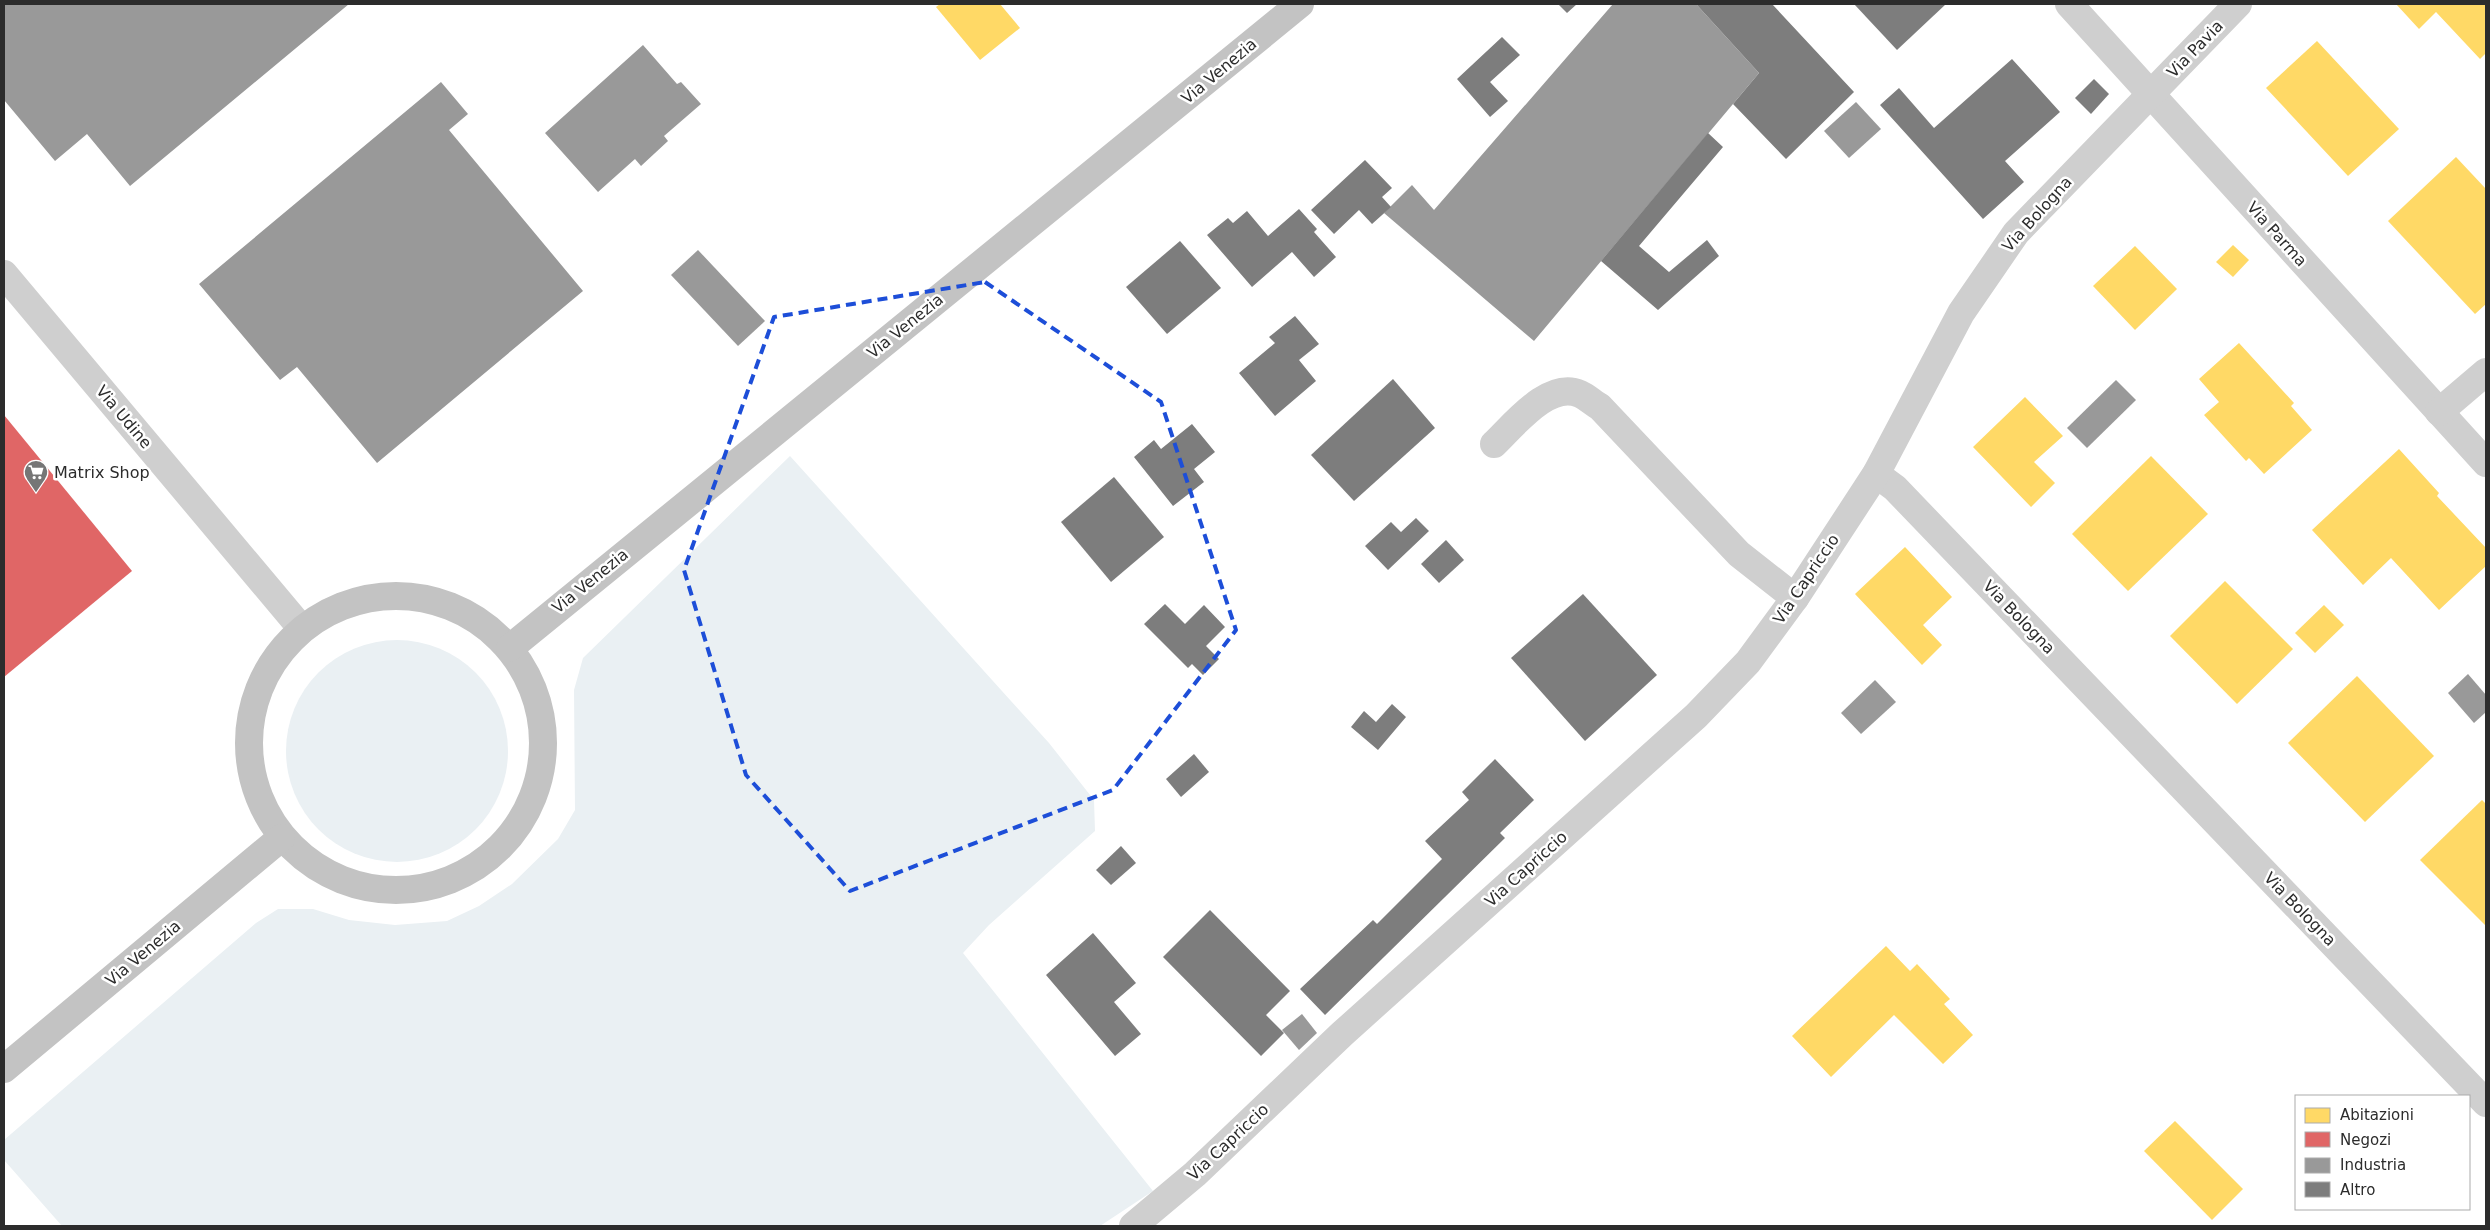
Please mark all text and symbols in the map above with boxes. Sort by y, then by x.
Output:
street label: Via Pavia [2163,16,2227,82]
street label: Via Venezia [1178,34,1260,108]
street label: Via Bologna [1998,172,2076,256]
street label: Via Parma [2243,198,2311,270]
street label: Via Venezia [863,290,947,362]
street label: Via Udine [92,382,156,452]
supermarket icon: Matrix Shop [23,459,49,493]
place label: Matrix Shop [54,463,150,482]
street label: Via Capriccio [1769,531,1843,627]
street label: Via Venezia [548,545,632,617]
street label: Via Bologna [1979,576,2059,658]
street label: Via Capriccio [1481,827,1571,911]
street label: Via Bologna [2260,868,2340,950]
street label: Via Venezia [102,916,184,990]
legend [2295,1095,2470,1210]
street label: Via Capriccio [1184,1100,1272,1184]
text: Abitazioni [2340,1106,2414,1124]
text: Negozi [2340,1131,2391,1149]
text: Industria [2340,1156,2406,1174]
text: Altro [2340,1181,2375,1199]

